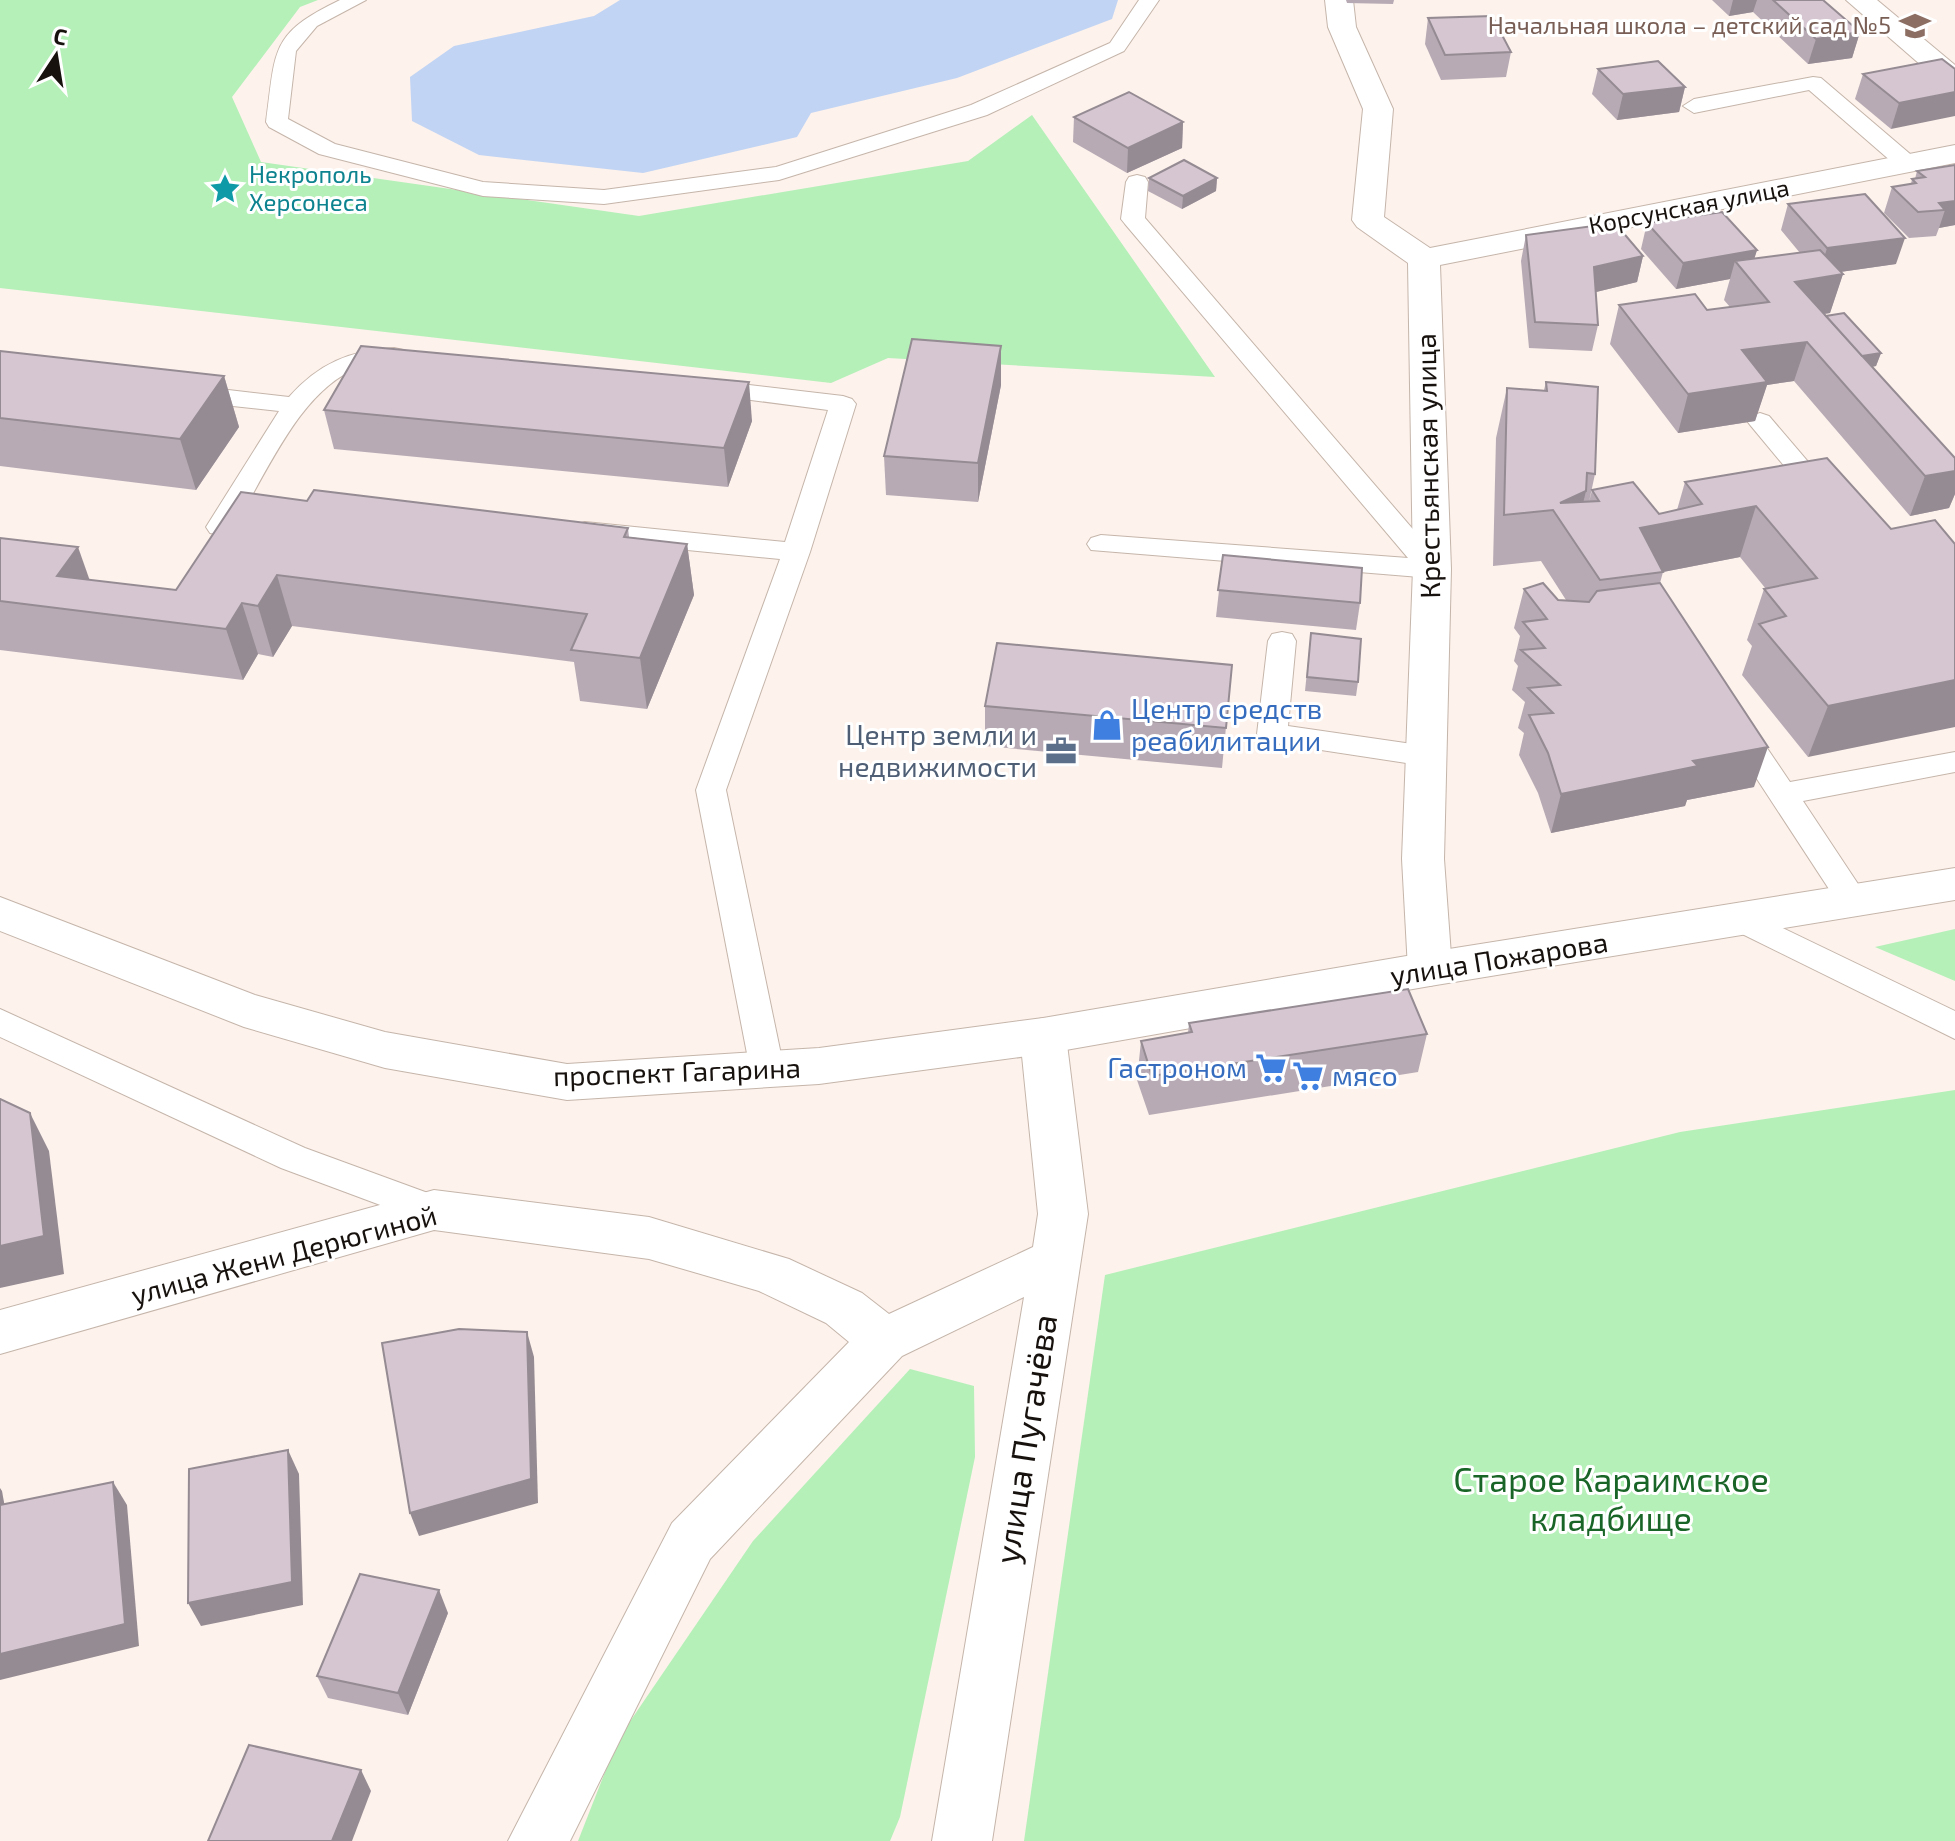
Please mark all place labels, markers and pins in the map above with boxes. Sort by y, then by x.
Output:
school or university icon: Начальная школа – детский сад №5 [1898,9,1932,43]
place label: Начальная школа – детский сад №5 [1488,10,1891,39]
place label: Некрополь Херсонеса [249,159,372,216]
place icon: Некрополь Херсонеса [208,172,242,206]
place label: Центр средств реабилитации [1131,691,1322,757]
shop icon: Центр средств реабилитации [1090,708,1124,742]
place label: Центр земли и недвижимости [838,717,1037,783]
office icon: Центр земли и недвижимости [1044,734,1078,768]
place label: Гастроном [1107,1050,1247,1084]
supermarket icon: Гастроном [1254,1051,1288,1085]
place label: мясо [1332,1058,1398,1092]
supermarket icon: мясо [1291,1059,1325,1093]

